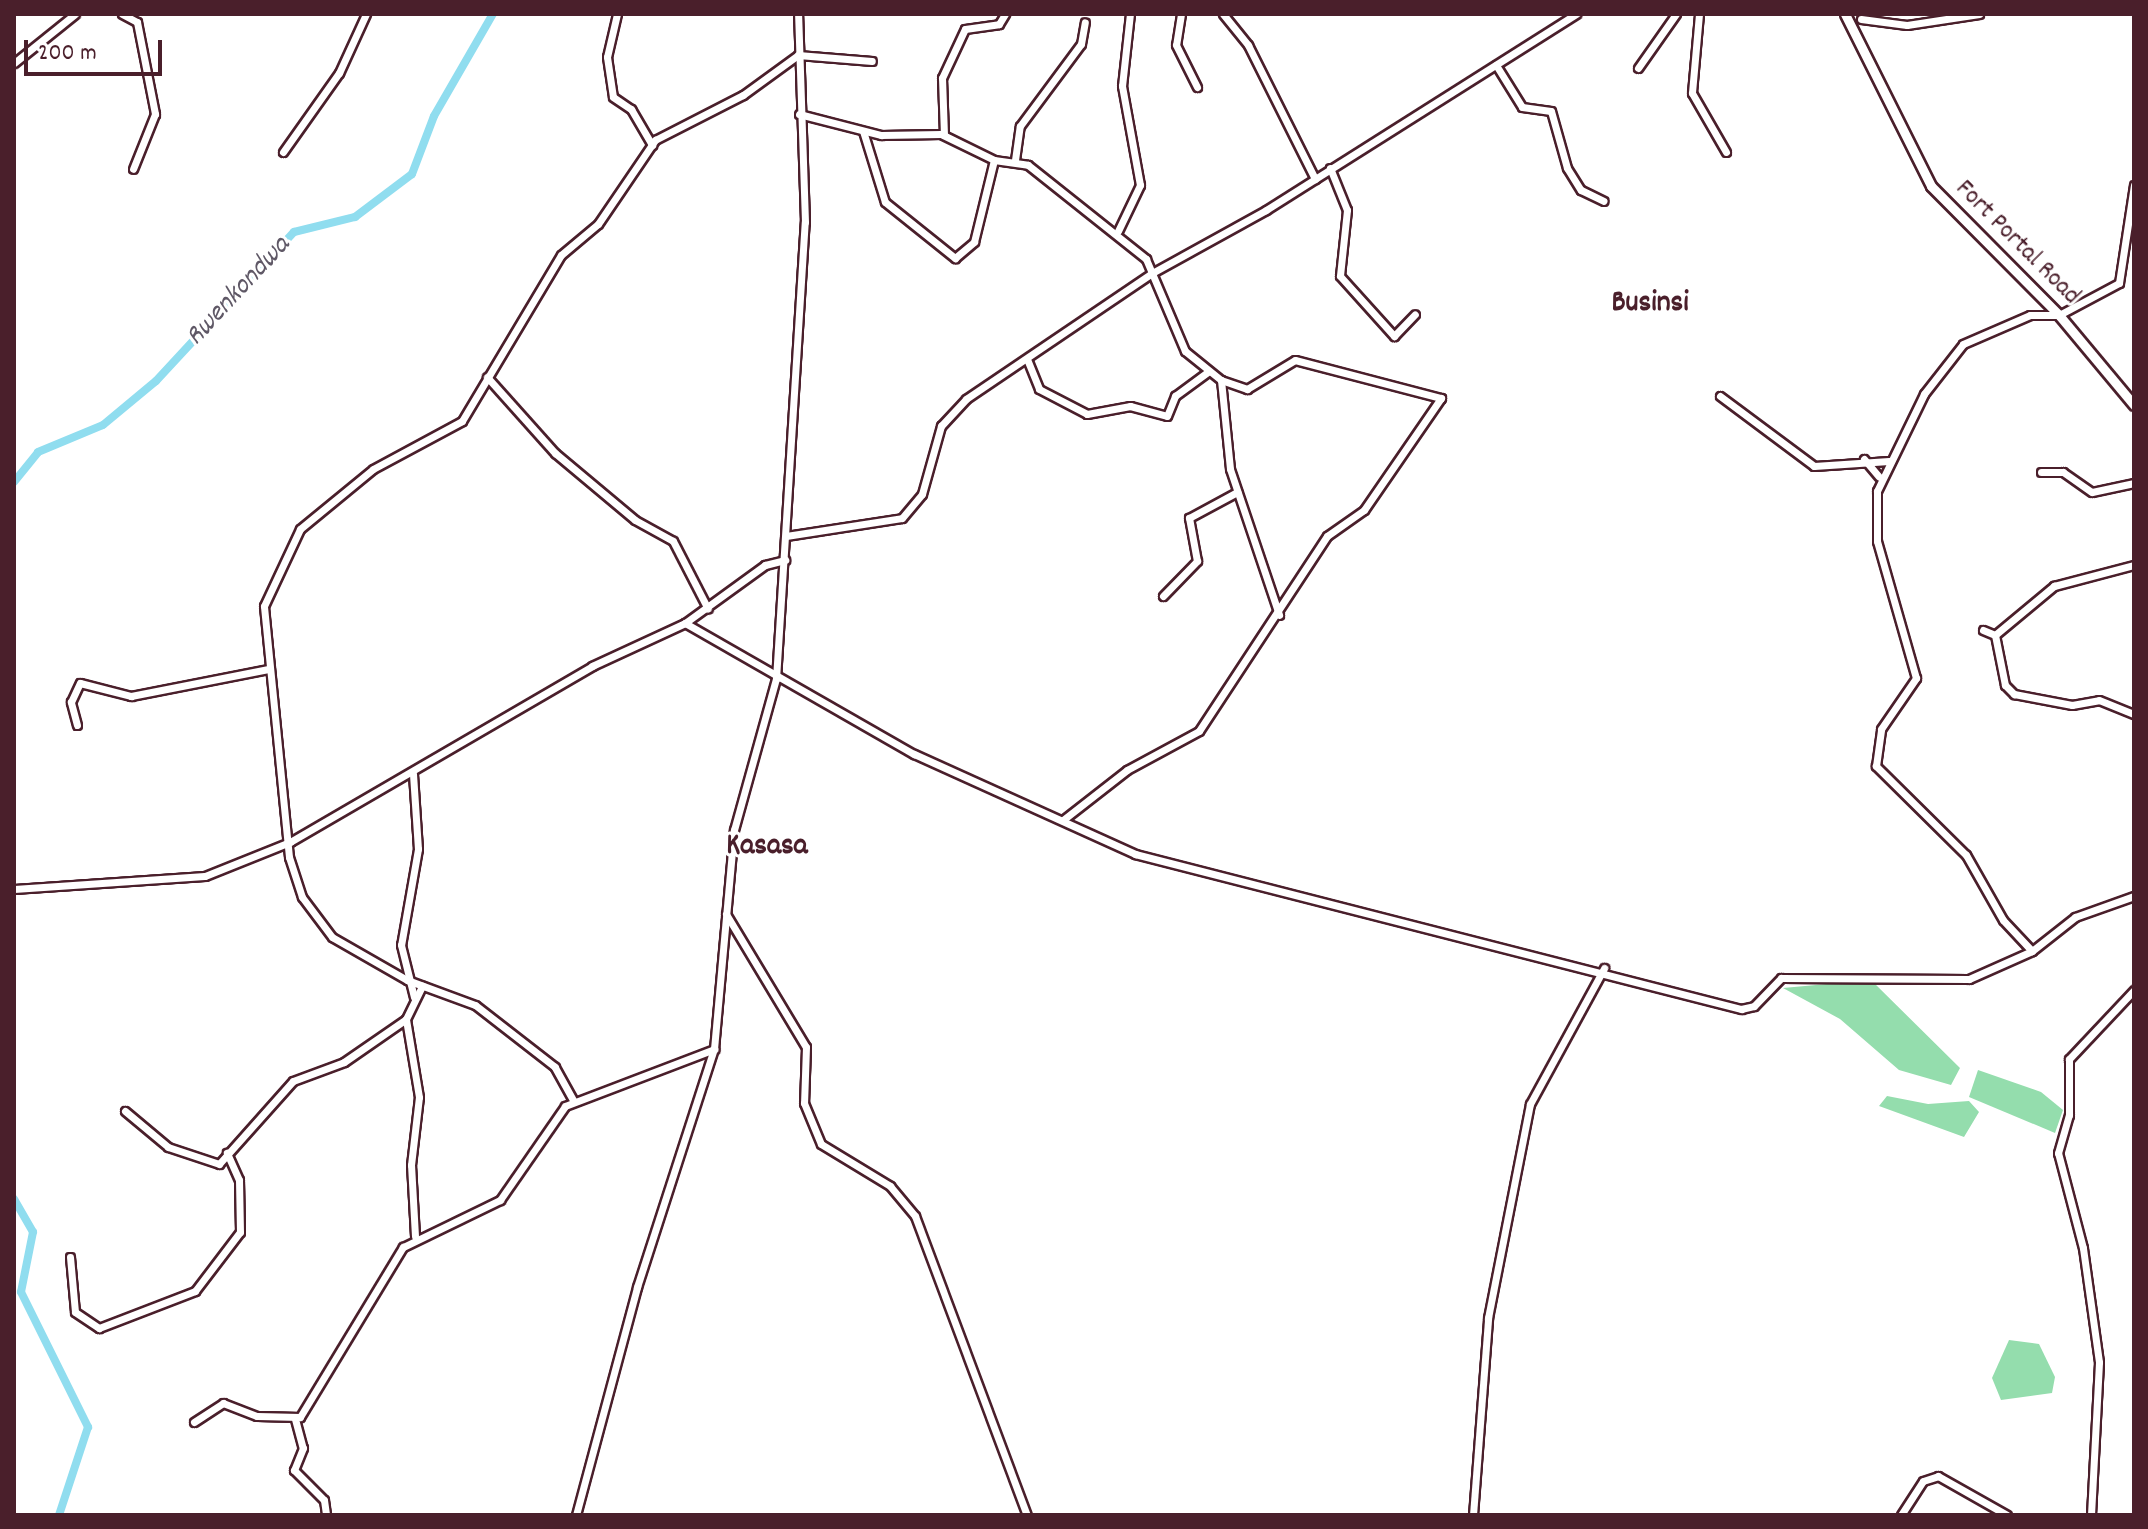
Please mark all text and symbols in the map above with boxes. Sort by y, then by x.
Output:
scale bar [28,24,166,74]
text: 200 m [38,37,97,71]
street label: Fort Portal Road [1948,174,2086,312]
water label: Rwenkondwa [180,230,298,354]
district label: Businsi [1611,287,1689,323]
district label: Kasasa [726,830,808,866]

